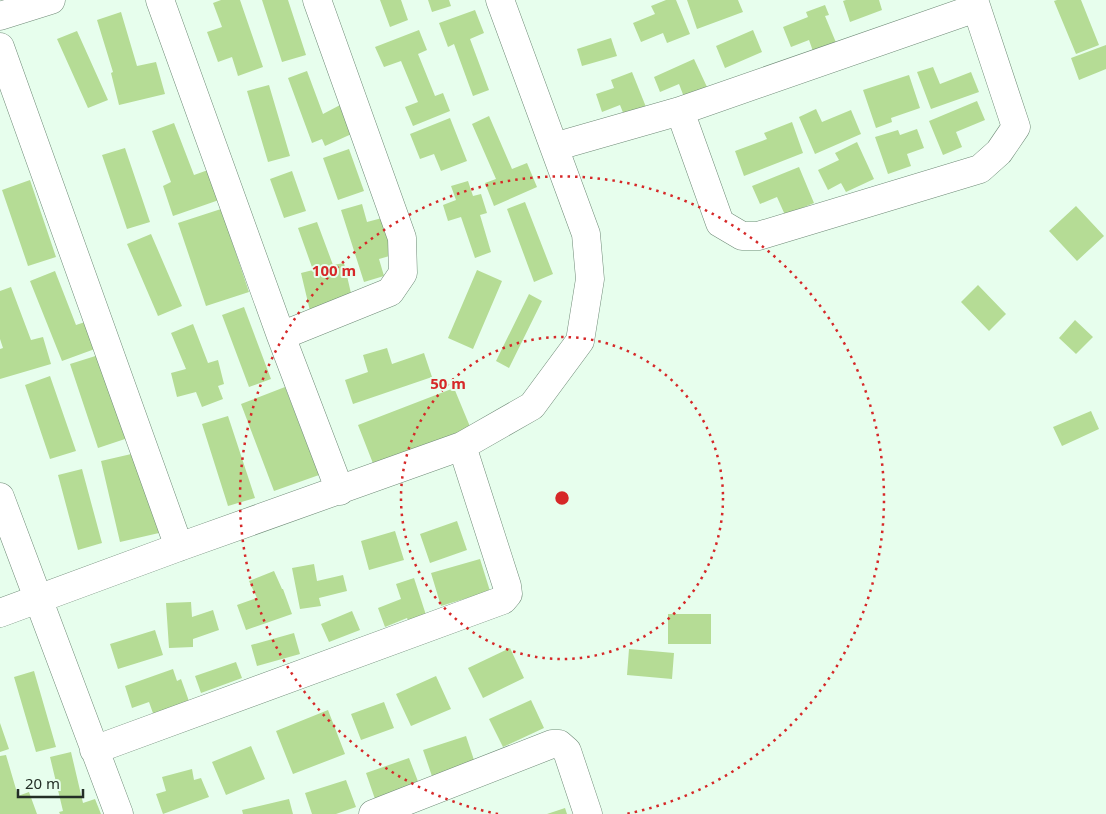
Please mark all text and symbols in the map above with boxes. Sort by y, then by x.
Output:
text: 100 m [312,260,356,280]
text: 50 m [430,373,466,393]
centre of rings [553,489,571,507]
scale bar [18,766,82,798]
text: 20 m [25,773,60,793]

